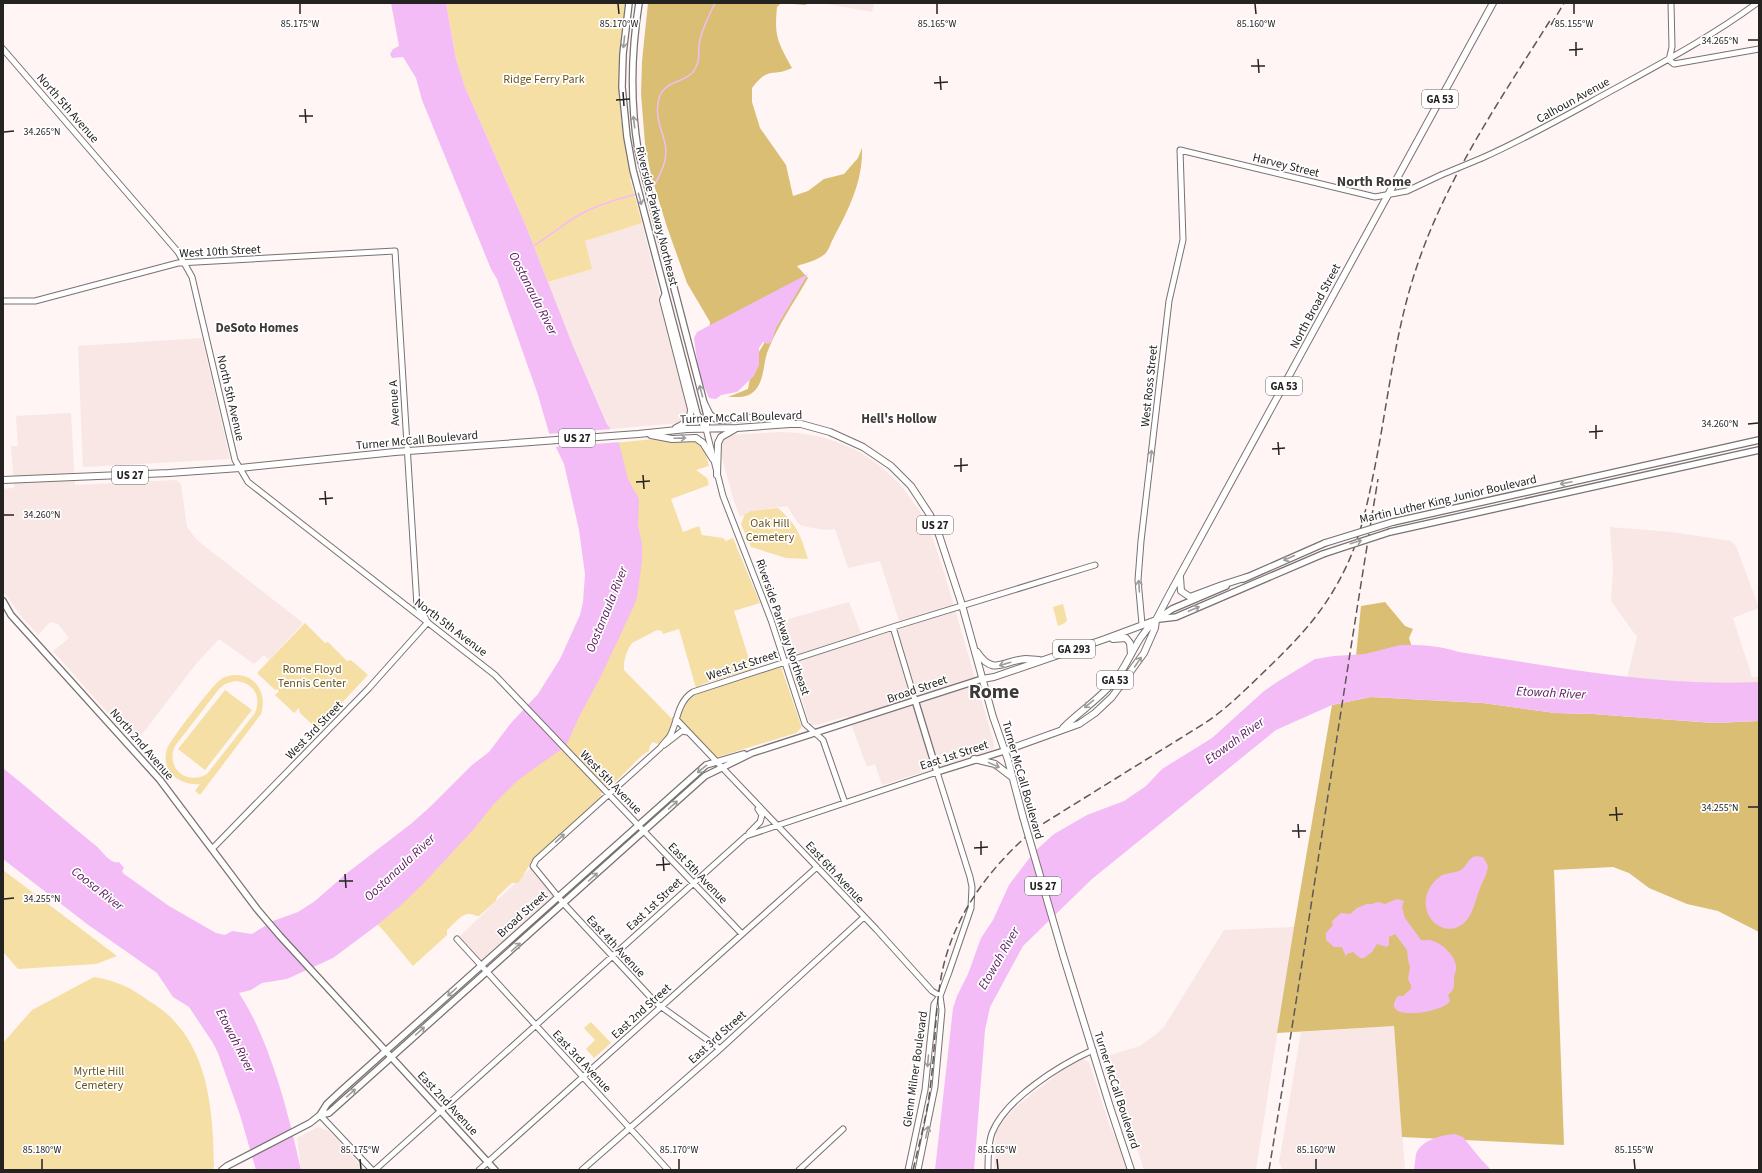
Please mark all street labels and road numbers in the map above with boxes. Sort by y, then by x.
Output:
street label: North 5th Avenue [33,70,103,147]
street label: Calhoun Avenue [1533,73,1613,128]
road number: GA 53 [1422,90,1458,108]
street label: Riverside Parkway Northeast [631,145,682,288]
street label: Harvey Street [1251,149,1321,182]
street label: West 10th Street [179,241,261,262]
street label: North Broad Street [1286,261,1345,352]
street label: West Ross Street [1137,344,1162,428]
street label: North 5th Avenue [212,354,249,443]
road number: GA 53 [1266,377,1302,395]
street label: Avenue A [385,379,404,426]
street label: Turner McCall Boulevard [679,407,803,428]
street label: Turner McCall Boulevard [355,427,479,454]
road number: US 27 [559,429,595,447]
road number: US 27 [112,466,148,484]
street label: Martin Luther King Junior Boulevard [1358,471,1538,528]
road number: US 27 [917,516,953,534]
street label: Riverside Parkway Northeast [751,557,814,698]
street label: North 5th Avenue [411,594,491,660]
road number: GA 293 [1053,640,1095,658]
street label: West 1st Street [704,646,780,685]
street label: Broad Street [885,671,950,708]
road number: GA 53 [1097,671,1133,689]
street label: West 3rd Street [282,697,347,764]
street label: North 2nd Avenue [106,705,178,784]
street label: Turner McCall Boulevard [997,719,1048,841]
street label: East 1st Street [918,736,990,775]
street label: West 5th Avenue [576,747,645,818]
street label: East 6th Avenue [801,837,868,907]
street label: East 5th Avenue [664,839,731,908]
street label: East 1st Street [623,874,686,935]
road number: US 27 [1025,877,1061,895]
street label: Broad Street [493,887,551,942]
street label: East 4th Avenue [582,911,649,981]
street label: East 2nd Street [608,980,675,1043]
street label: East 3rd Street [685,1007,750,1068]
street label: Glenn Milner Boulevard [899,1010,932,1128]
street label: East 3rd Avenue [548,1026,615,1096]
street label: Turner McCall Boulevard [1090,1029,1144,1151]
street label: East 2nd Avenue [413,1067,482,1139]

